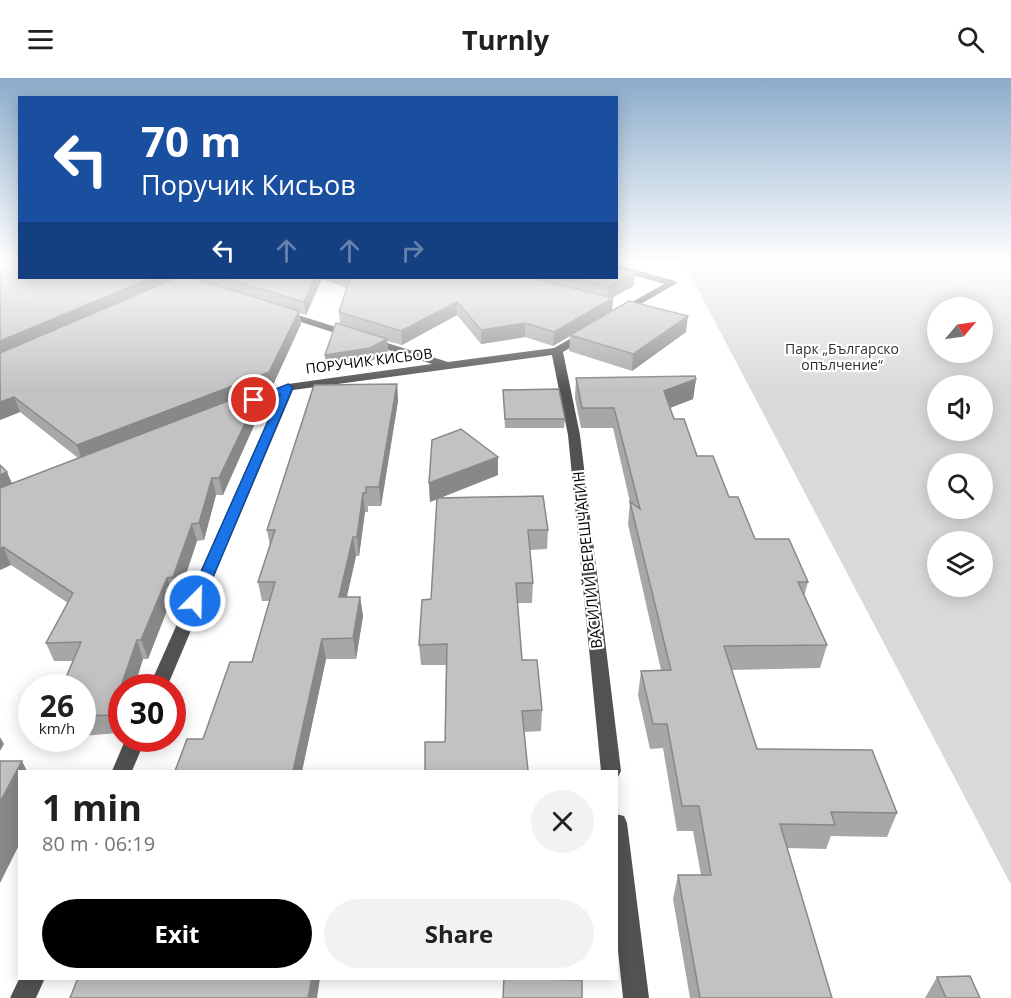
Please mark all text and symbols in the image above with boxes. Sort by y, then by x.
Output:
text: Turnly [462,21,549,58]
icon: menu [24,23,57,56]
icon: search [954,23,987,56]
text: 70 m [141,112,241,169]
icon: left [42,120,120,198]
text: Поручик Кисьов [141,166,356,203]
icon: left [207,234,240,267]
icon: ahead [270,234,303,267]
icon: ahead [333,234,366,267]
icon: right [396,234,429,267]
north arrow [927,297,993,363]
map controls [927,297,993,597]
park label: Парк „Българско опълчение“ [785,339,899,374]
street label: ПОРУЧИК КИСЬОВ [305,343,433,378]
pin [228,374,279,425]
button: sound [927,375,993,441]
icon: arrive [237,383,270,416]
button: search [927,453,993,519]
street label: ВАСИЛИЙ ВЕРЕШЧАГИН [568,470,606,650]
button: layers [927,531,993,597]
position arrow [163,569,227,633]
speed limit sign: 30 [108,674,186,752]
text: 26 [40,685,74,726]
text: km/h [39,718,75,738]
text: 1 min [42,783,142,832]
button: close [531,790,594,853]
text: 80 m · 06:19 [42,830,155,857]
button: Exit [42,899,312,968]
button: Share [324,899,594,968]

